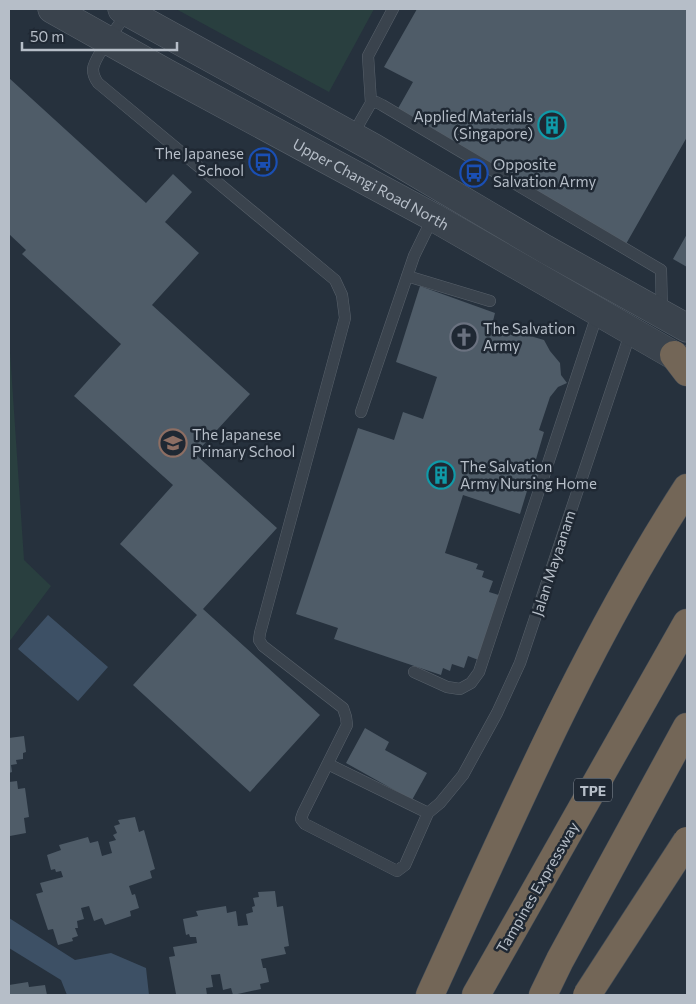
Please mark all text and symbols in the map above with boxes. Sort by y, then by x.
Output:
scale bar [22,20,178,52]
text: 50 m [30,27,64,45]
place label: Applied Materials (Singapore) [413,107,533,142]
building icon: Applied Materials (Singapore) [537,110,567,140]
street label: Upper Changi Road North [290,134,452,233]
place label: The Japanese School [155,144,244,179]
bus stop icon: The Japanese School [248,147,278,177]
place label: Opposite Salvation Army [493,155,597,190]
bus stop icon: Opposite Salvation Army [459,158,489,188]
place label: The Salvation Army [483,319,575,354]
church icon: The Salvation Army [449,322,479,352]
place label: The Japanese Primary School [192,425,295,460]
school or university icon: The Japanese Primary School [158,428,188,458]
place label: The Salvation Army Nursing Home [460,457,597,492]
building icon: The Salvation Army Nursing Home [426,460,456,490]
street label: Jalan Mayaanam [527,508,579,618]
road number: TPE [574,778,612,802]
street label: Tampines Expressway [492,818,582,956]

